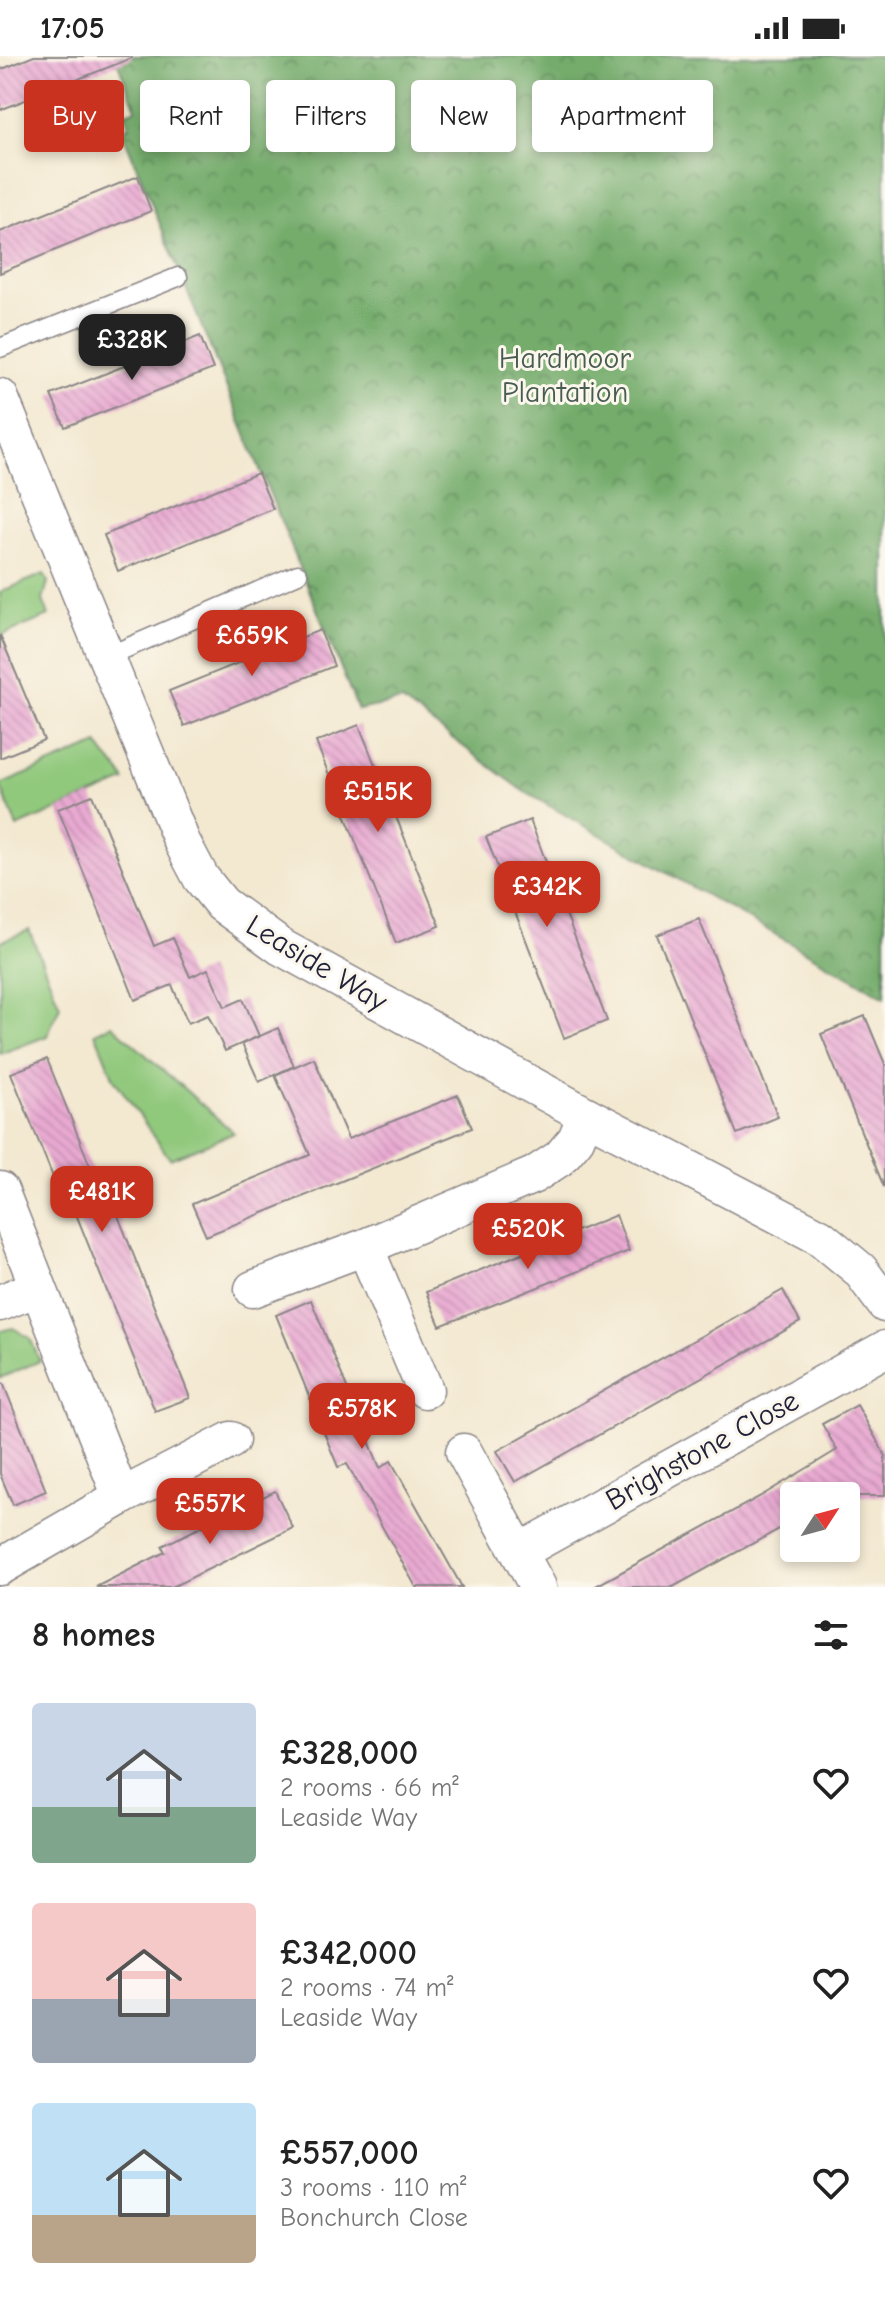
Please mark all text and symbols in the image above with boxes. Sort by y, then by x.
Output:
text: 17:05 [40,11,105,46]
chip: Buy [24,80,124,152]
chip: Rent [140,80,250,152]
chip: Filters [266,80,395,152]
chip: New [411,80,516,152]
chip: Apartment [532,80,713,152]
pin: £328K [76,314,188,382]
text: £328K [97,325,167,355]
park label: Hardmoor Plantation [499,341,631,410]
pin: £659K [196,610,308,678]
text: £659K [216,621,288,651]
pin: £515K [322,766,434,834]
text: £515K [343,777,413,807]
pin: £342K [491,861,603,929]
text: £342K [512,872,582,902]
street label: Leaside Way [240,908,394,1019]
pin: £481K [46,1166,158,1234]
text: £481K [68,1177,136,1207]
pin: £520K [472,1203,584,1271]
text: £520K [491,1214,565,1244]
pin: £578K [306,1383,418,1451]
street label: Brighstone Close [600,1383,805,1518]
text: £578K [327,1394,397,1424]
pin: £557K [154,1478,266,1546]
north arrow [780,1482,860,1562]
map controls [780,1482,860,1562]
text: £557K [174,1489,246,1519]
icon: filters [809,1613,853,1657]
text: 8 homes [32,1615,155,1655]
text: £328,000 [280,1733,418,1773]
icon: home [96,1735,192,1831]
icon: heart [809,1761,853,1805]
text: 2 rooms · 66 m² [280,1773,459,1803]
text: Leaside Way [280,1803,417,1833]
text: £342,000 [280,1933,417,1973]
icon: home [96,1935,192,2031]
icon: heart [809,1961,853,2005]
text: 2 rooms · 74 m² [280,1973,453,2003]
text: Leaside Way [280,2003,417,2033]
text: £557,000 [280,2133,419,2173]
icon: home [96,2135,192,2231]
icon: heart [809,2161,853,2205]
text: 3 rooms · 110 m² [280,2173,467,2203]
text: Bonchurch Close [280,2203,468,2233]

